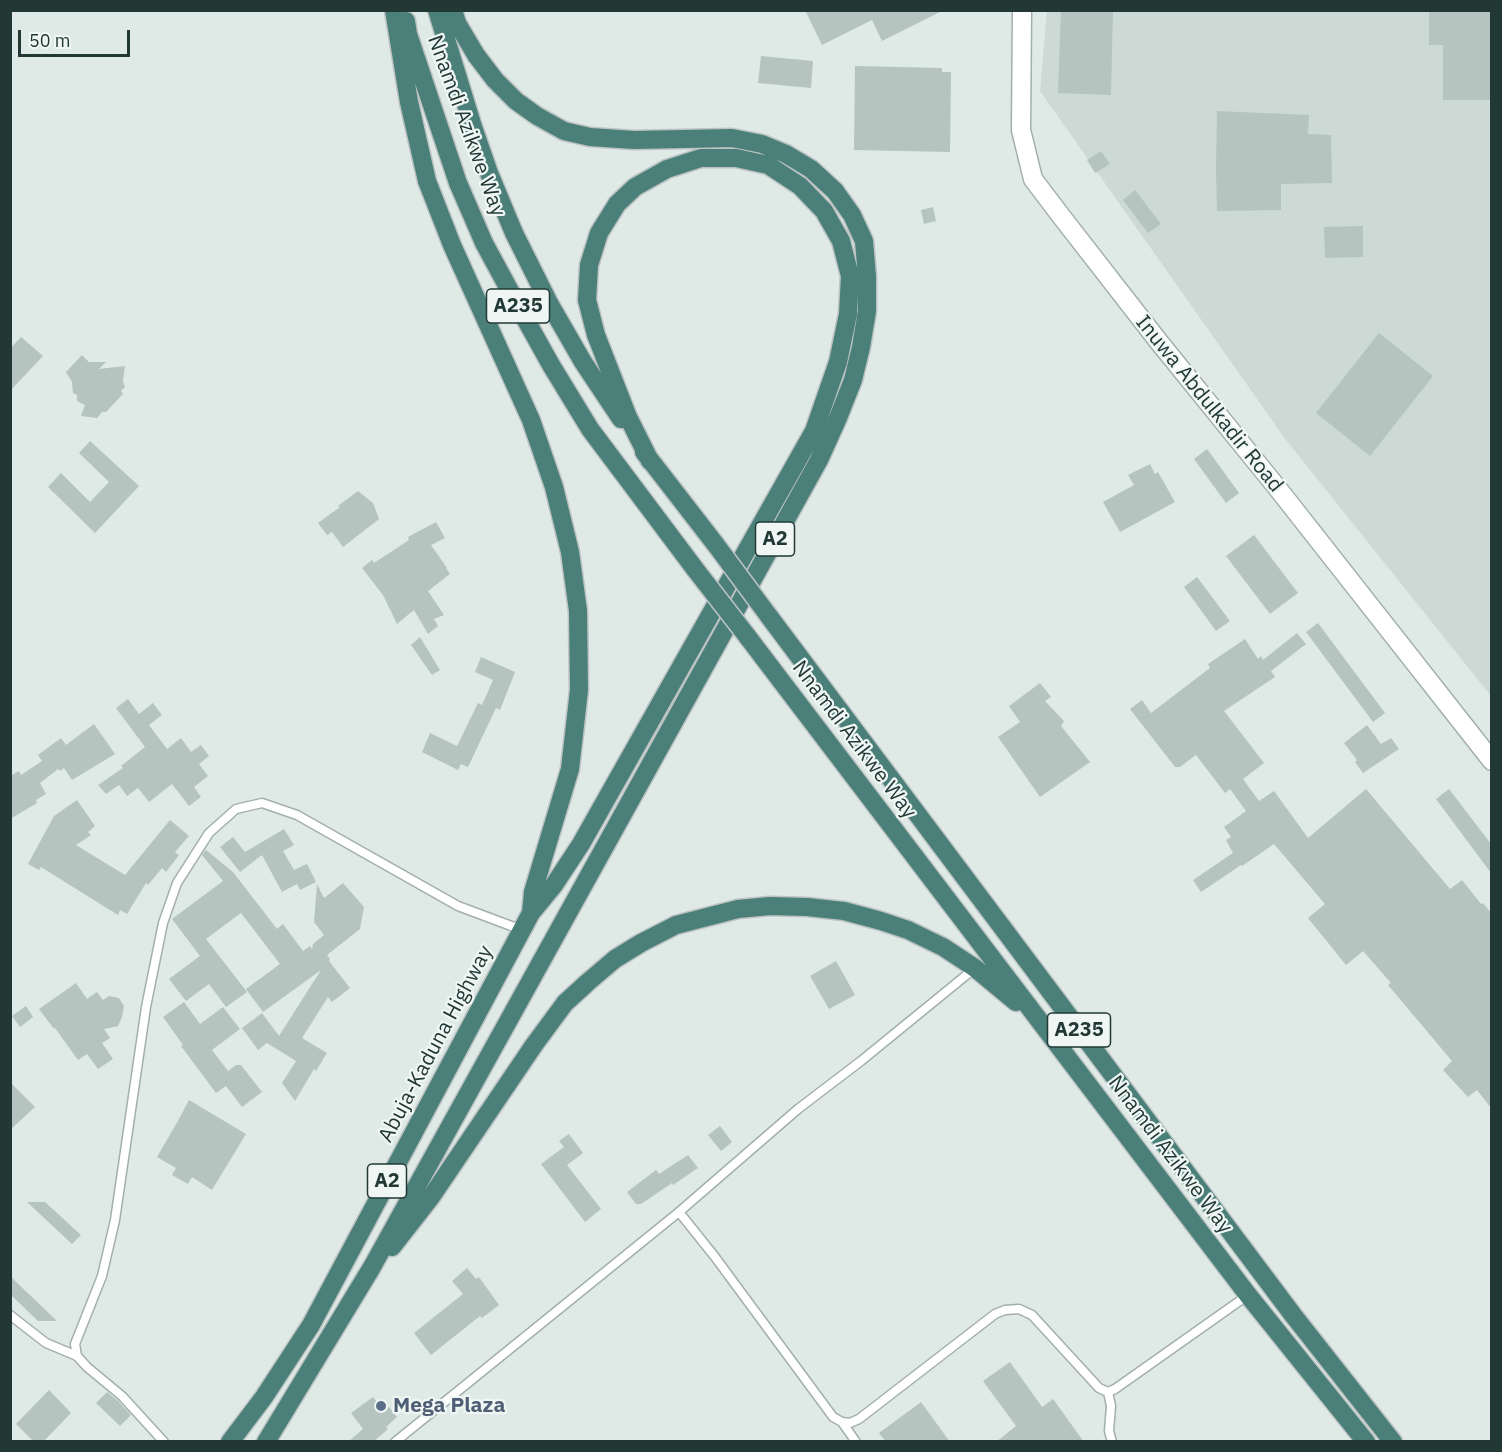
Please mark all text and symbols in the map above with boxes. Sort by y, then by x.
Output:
scale bar [21,18,134,56]
text: 50 m [29,29,71,52]
street label: Nnamdi Azikwe Way [421,32,511,220]
road number: A235 [486,289,550,323]
street label: Inuwa Abdulkadir Road [1130,310,1288,498]
road number: A2 [756,522,794,556]
street label: Nnamdi Azikwe Way [786,656,922,824]
street label: Abuja-Kaduna Highway [373,941,499,1147]
road number: A235 [1048,1013,1110,1047]
street label: Nnamdi Azikwe Way [1102,1071,1238,1239]
road number: A2 [368,1164,406,1198]
place label: Mega Plaza [393,1393,505,1419]
marker: Mega Plaza [374,1399,388,1413]

